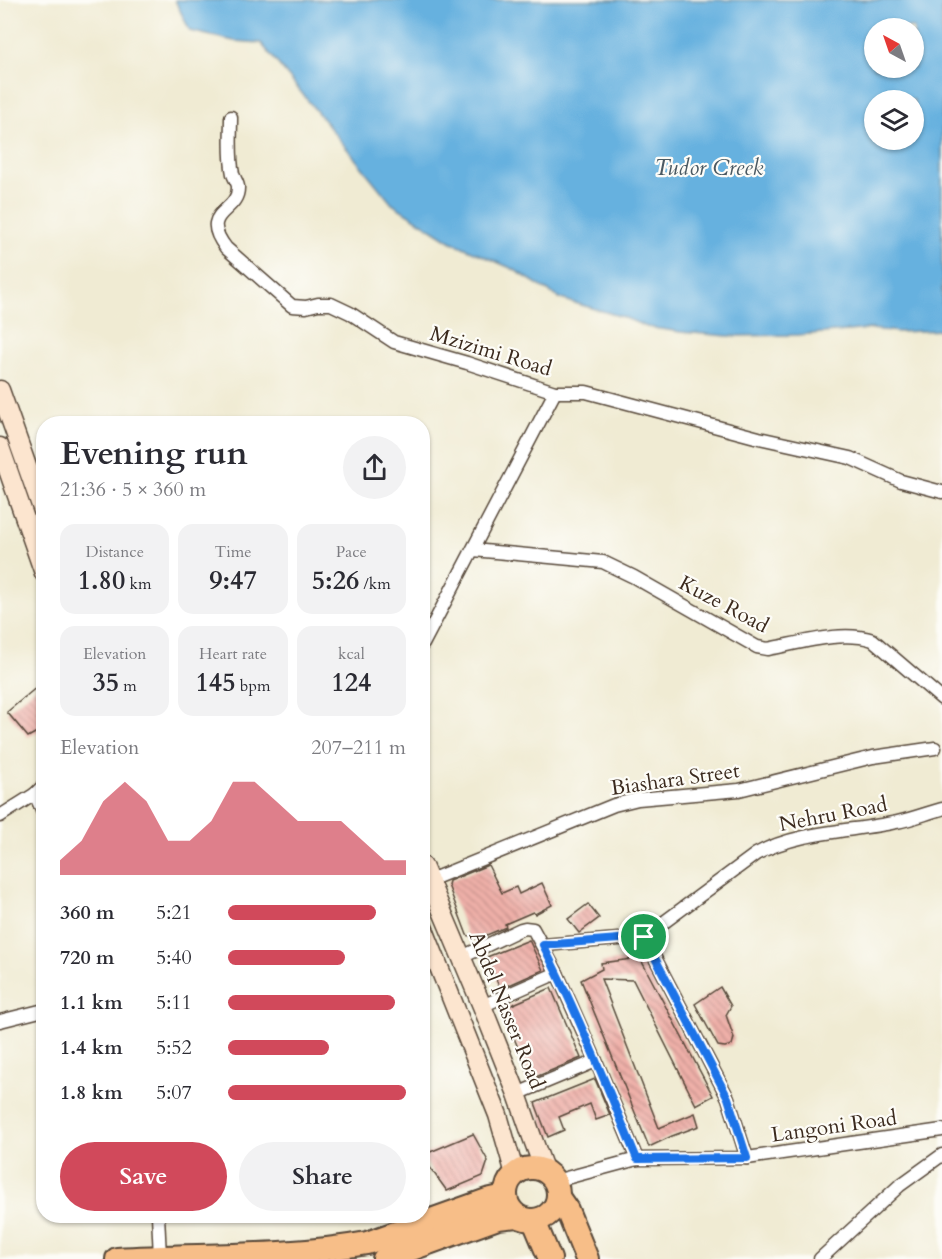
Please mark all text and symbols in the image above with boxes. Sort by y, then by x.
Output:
north arrow [864,18,924,78]
map controls [864,18,924,150]
button: layers [864,90,924,150]
water label: Tudor Creek [654,153,764,183]
street label: Mzizimi Road [426,319,555,384]
text: Evening run [60,431,248,476]
button: share [343,436,406,499]
text: 21:36 · 5 × 360 m [60,476,206,503]
text: Distance [85,541,144,563]
text: Time [214,541,252,563]
text: Pace [336,541,367,563]
text: 1.80 [78,563,125,598]
text: 9:47 [209,563,257,598]
text: 5:26 [312,563,359,598]
street label: Kuze Road [674,569,774,640]
text: km [125,573,152,595]
text: /km [359,573,391,595]
text: Elevation [83,643,146,665]
text: Heart rate [199,643,267,665]
text: kcal [338,643,365,665]
text: 35 [92,665,119,700]
text: 145 [196,665,236,700]
text: 124 [331,665,371,700]
text: m [119,675,137,697]
text: bpm [236,675,270,697]
text: Elevation [60,734,139,761]
text: 207–211 m [311,734,406,761]
street label: Biashara Street [609,756,742,803]
street label: Nehru Road [776,790,890,839]
text: 360 m [60,899,115,926]
text: 5:21 [156,899,192,926]
pin [618,911,669,962]
icon: arrive [627,920,660,953]
street label: Abdel Nasser Road [462,927,551,1093]
text: 720 m [60,944,115,971]
text: 5:40 [156,944,192,971]
text: 1.1 km [60,989,123,1016]
text: 5:11 [156,989,192,1016]
text: 1.4 km [60,1034,123,1061]
text: 5:52 [156,1034,192,1061]
text: 1.8 km [60,1079,123,1106]
text: 5:07 [156,1079,192,1106]
street label: Langoni Road [769,1103,899,1150]
button: Save [60,1142,227,1211]
button: Share [239,1142,406,1211]

